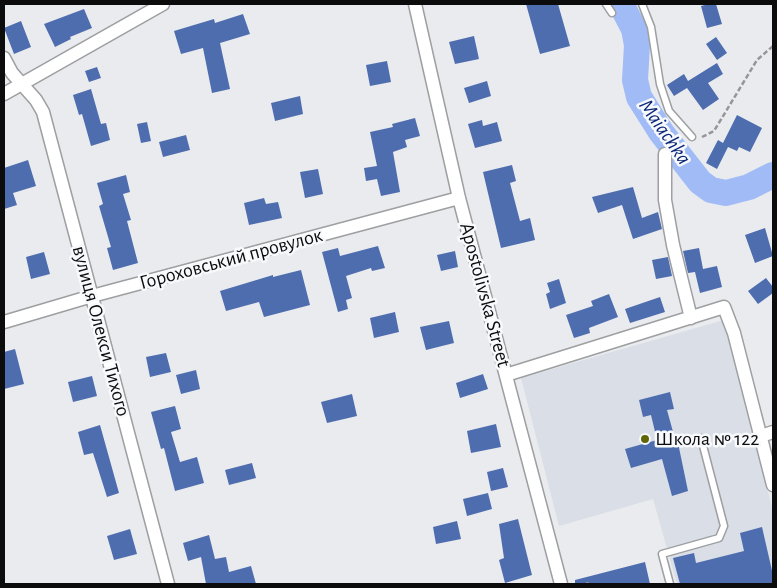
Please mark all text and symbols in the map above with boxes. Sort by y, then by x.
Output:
water label: Maiachka [633,94,697,170]
street label: Apostolivska Street [454,220,516,370]
street label: Гороховський провулок [137,223,325,295]
street label: вулиця Олекси Тихого [67,243,135,419]
place label: Школа № 122 [655,427,759,451]
marker: Школа № 122 [639,433,651,445]

